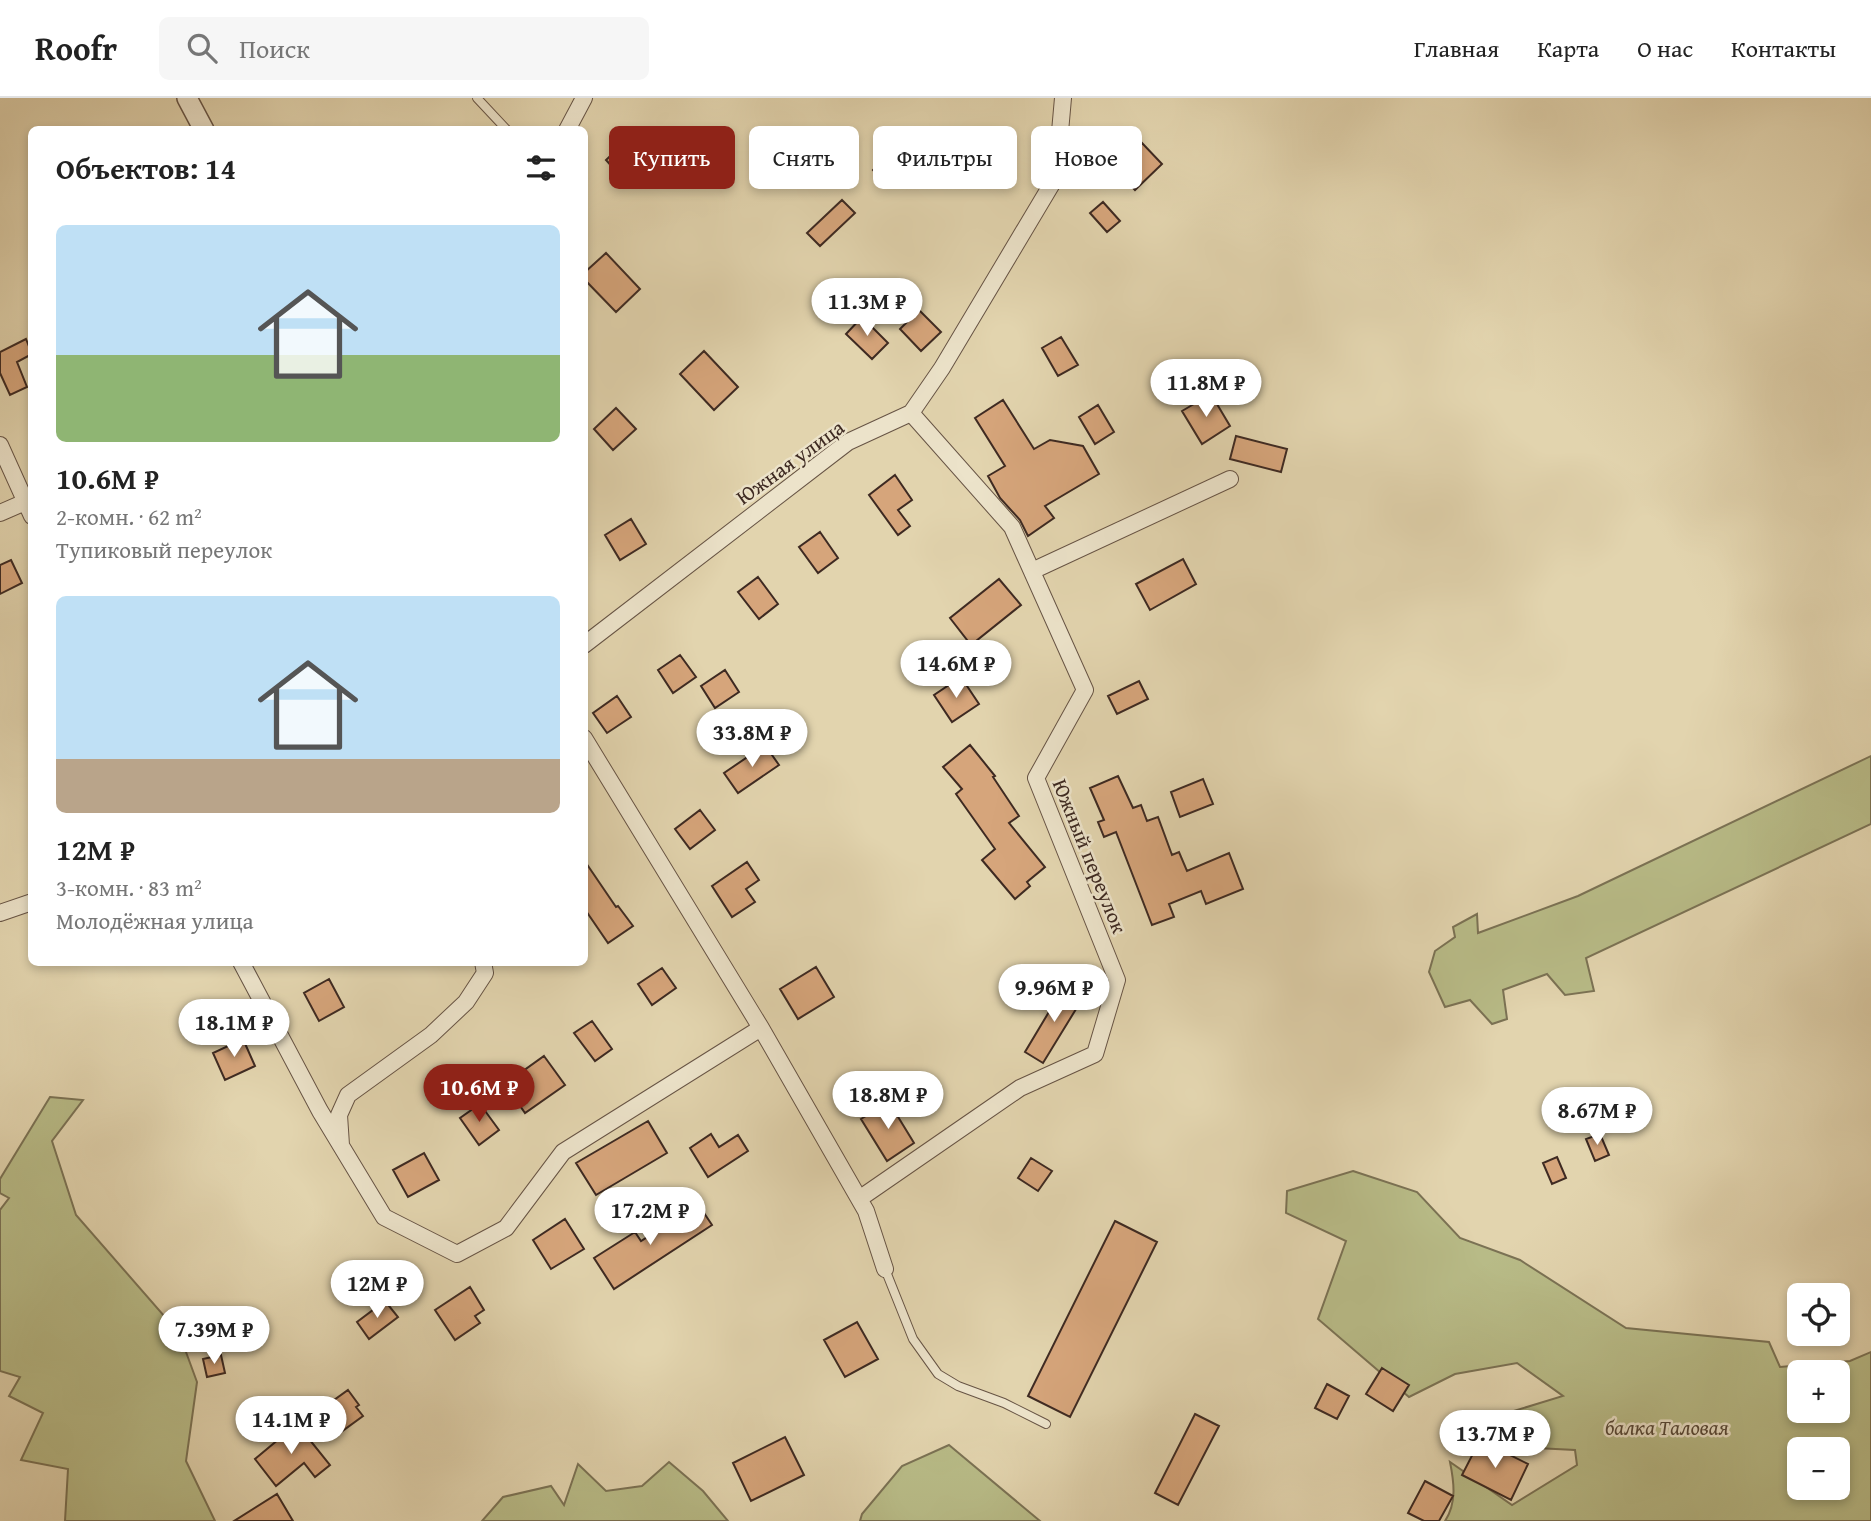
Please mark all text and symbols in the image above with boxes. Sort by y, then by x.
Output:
search box [159,17,649,80]
text: Roofr [35,24,117,72]
icon: search [183,29,221,67]
text: Поиск [239,29,310,68]
text: Главная [1414,31,1499,66]
text: Карта [1537,31,1599,66]
text: О нас [1637,31,1693,66]
text: Контакты [1731,31,1836,66]
chip: Купить [609,126,735,189]
chip: Снять [749,126,859,189]
chip: Фильтры [873,126,1017,189]
chip: Новое [1031,126,1142,189]
text: Объектов: 14 [56,146,236,190]
icon: filters [522,149,560,187]
icon: home [245,271,371,397]
pin: 11.3M ₽ [802,278,932,338]
text: 11.3M ₽ [827,284,907,317]
pin: 11.8M ₽ [1141,360,1271,419]
text: 11.8M ₽ [1166,365,1246,398]
street label: Южная улица [729,412,851,512]
text: 10.6M ₽ [56,456,159,500]
text: 2-комн. · 62 m² [56,500,202,533]
text: Тупиковый переулок [56,533,272,566]
pin: 14.6M ₽ [891,640,1021,700]
icon: home [245,642,371,768]
text: 14.6M ₽ [916,646,996,679]
pin: 33.8M ₽ [687,710,817,769]
text: 33.8M ₽ [712,715,792,748]
street label: Южный переулок [1045,774,1135,938]
text: 12M ₽ [56,827,135,871]
text: 3-комн. · 83 m² [56,871,202,904]
text: Молодёжная улица [56,904,253,937]
pin: 9.96M ₽ [989,964,1119,1024]
text: 9.96M ₽ [1014,970,1094,1003]
pin: 18.1M ₽ [169,1000,299,1059]
text: 18.1M ₽ [194,1005,274,1038]
pin: 10.6M ₽ [414,1065,544,1124]
text: 10.6M ₽ [439,1070,519,1103]
pin: 18.8M ₽ [823,1072,953,1131]
text: 18.8M ₽ [848,1077,928,1110]
pin: 8.67M ₽ [1532,1088,1662,1147]
text: 8.67M ₽ [1557,1093,1637,1126]
pin: 17.2M ₽ [585,1188,715,1247]
text: 17.2M ₽ [610,1193,690,1226]
pin: 12M ₽ [328,1260,426,1320]
text: 12M ₽ [347,1266,407,1299]
map controls [1787,1283,1850,1500]
button: locate [1787,1283,1850,1346]
pin: 7.39M ₽ [149,1306,279,1366]
text: 7.39M ₽ [174,1312,254,1345]
button: + [1787,1360,1850,1423]
pin: 14.1M ₽ [226,1396,356,1456]
text: 14.1M ₽ [251,1402,331,1435]
pin: 13.7M ₽ [1430,1410,1560,1470]
park label: балка Таловая [1605,1412,1729,1443]
text: 13.7M ₽ [1455,1416,1535,1449]
button: − [1787,1437,1850,1500]

